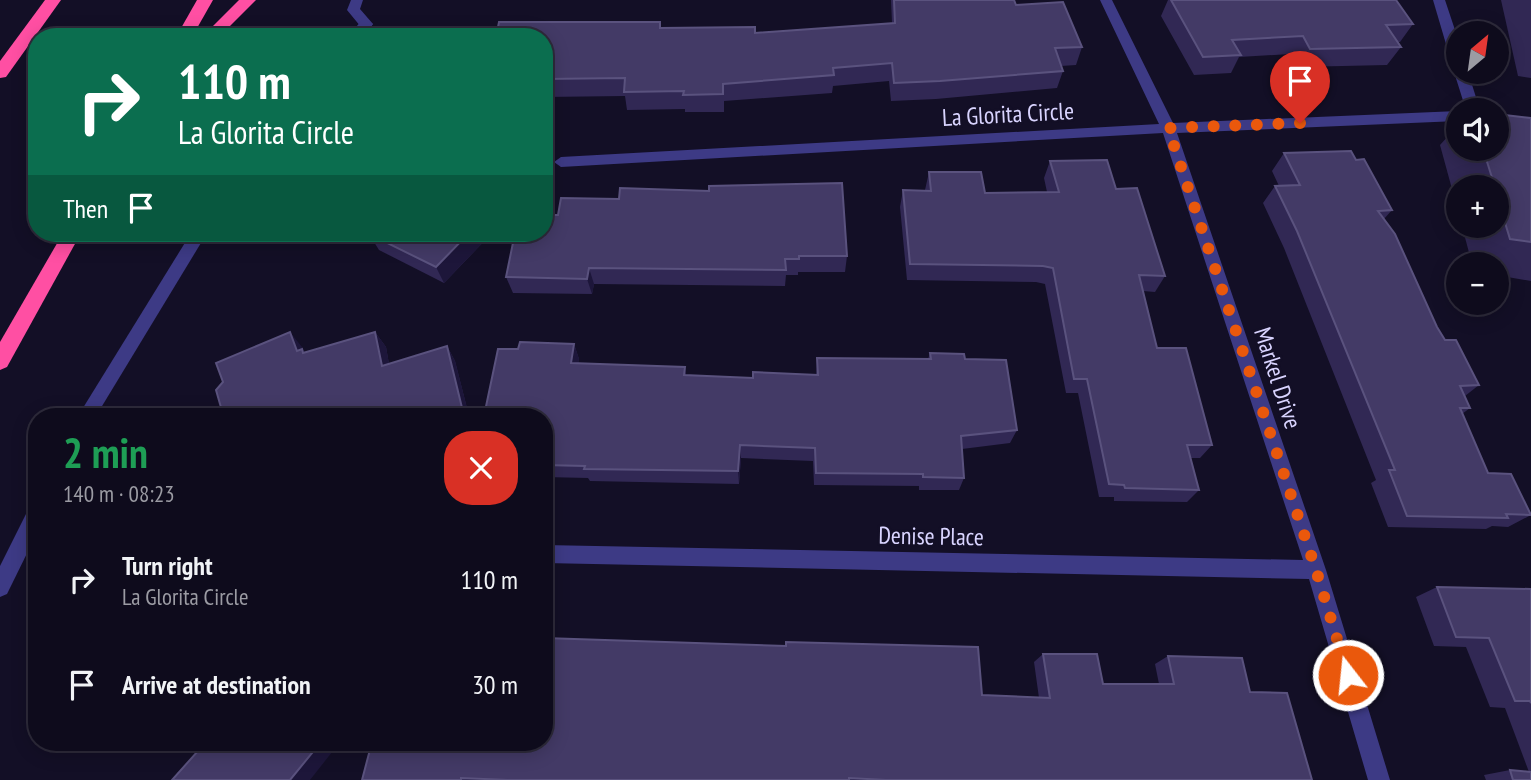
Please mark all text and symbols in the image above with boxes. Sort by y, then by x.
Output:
north arrow [1446,21,1508,84]
map controls [1446,21,1509,315]
text: 110 m [178,49,291,113]
pin [1270,51,1330,123]
icon: right [63,56,154,147]
icon: arrive [1281,62,1319,100]
street label: La Glorita Circle [941,95,1075,133]
button: sound [1446,98,1509,161]
text: La Glorita Circle [178,111,354,153]
button: + [1446,175,1509,238]
icon: arrive [122,189,160,227]
text: Then [63,192,108,225]
button: − [1446,252,1509,315]
street label: Markel Drive [1247,323,1309,433]
text: 2 min [63,425,148,480]
button: close [444,431,518,505]
text: 140 m · 08:23 [63,479,175,508]
street label: Denise Place [878,520,984,552]
text: Turn right [122,549,213,582]
icon: right [63,561,101,599]
text: 110 m [460,563,518,596]
text: La Glorita Circle [122,582,248,611]
position arrow [1311,638,1385,712]
icon: arrive [63,666,101,704]
text: Arrive at destination [122,668,311,701]
text: 30 m [472,668,518,701]

